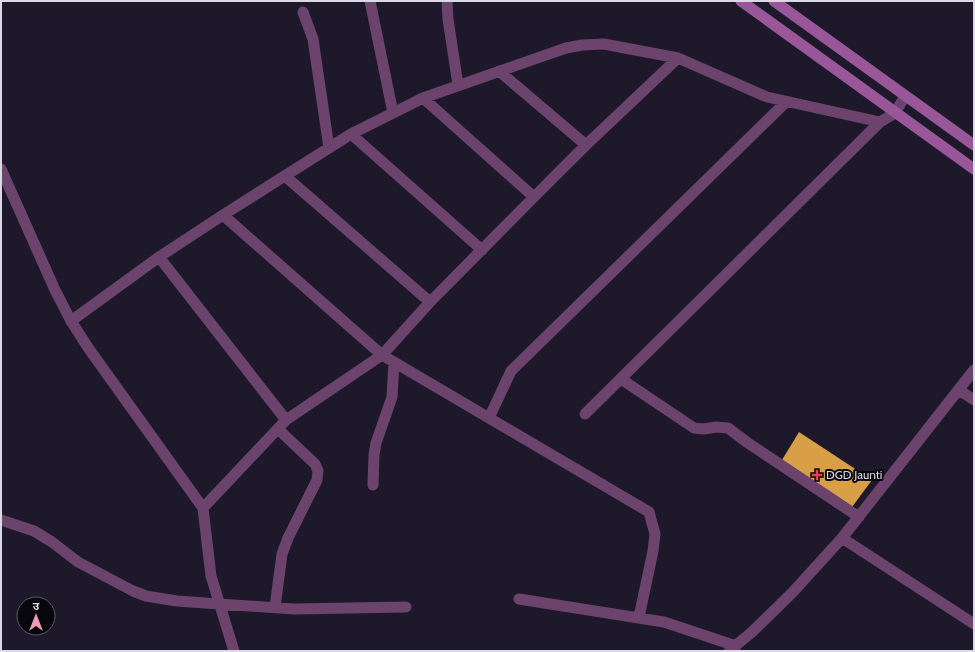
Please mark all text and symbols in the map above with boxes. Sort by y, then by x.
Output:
place label: DGD Jaunti [826,467,882,482]
marker: DGD Jaunti [811,469,823,481]
north arrow [16,596,56,636]
text: उ [33,599,40,613]

